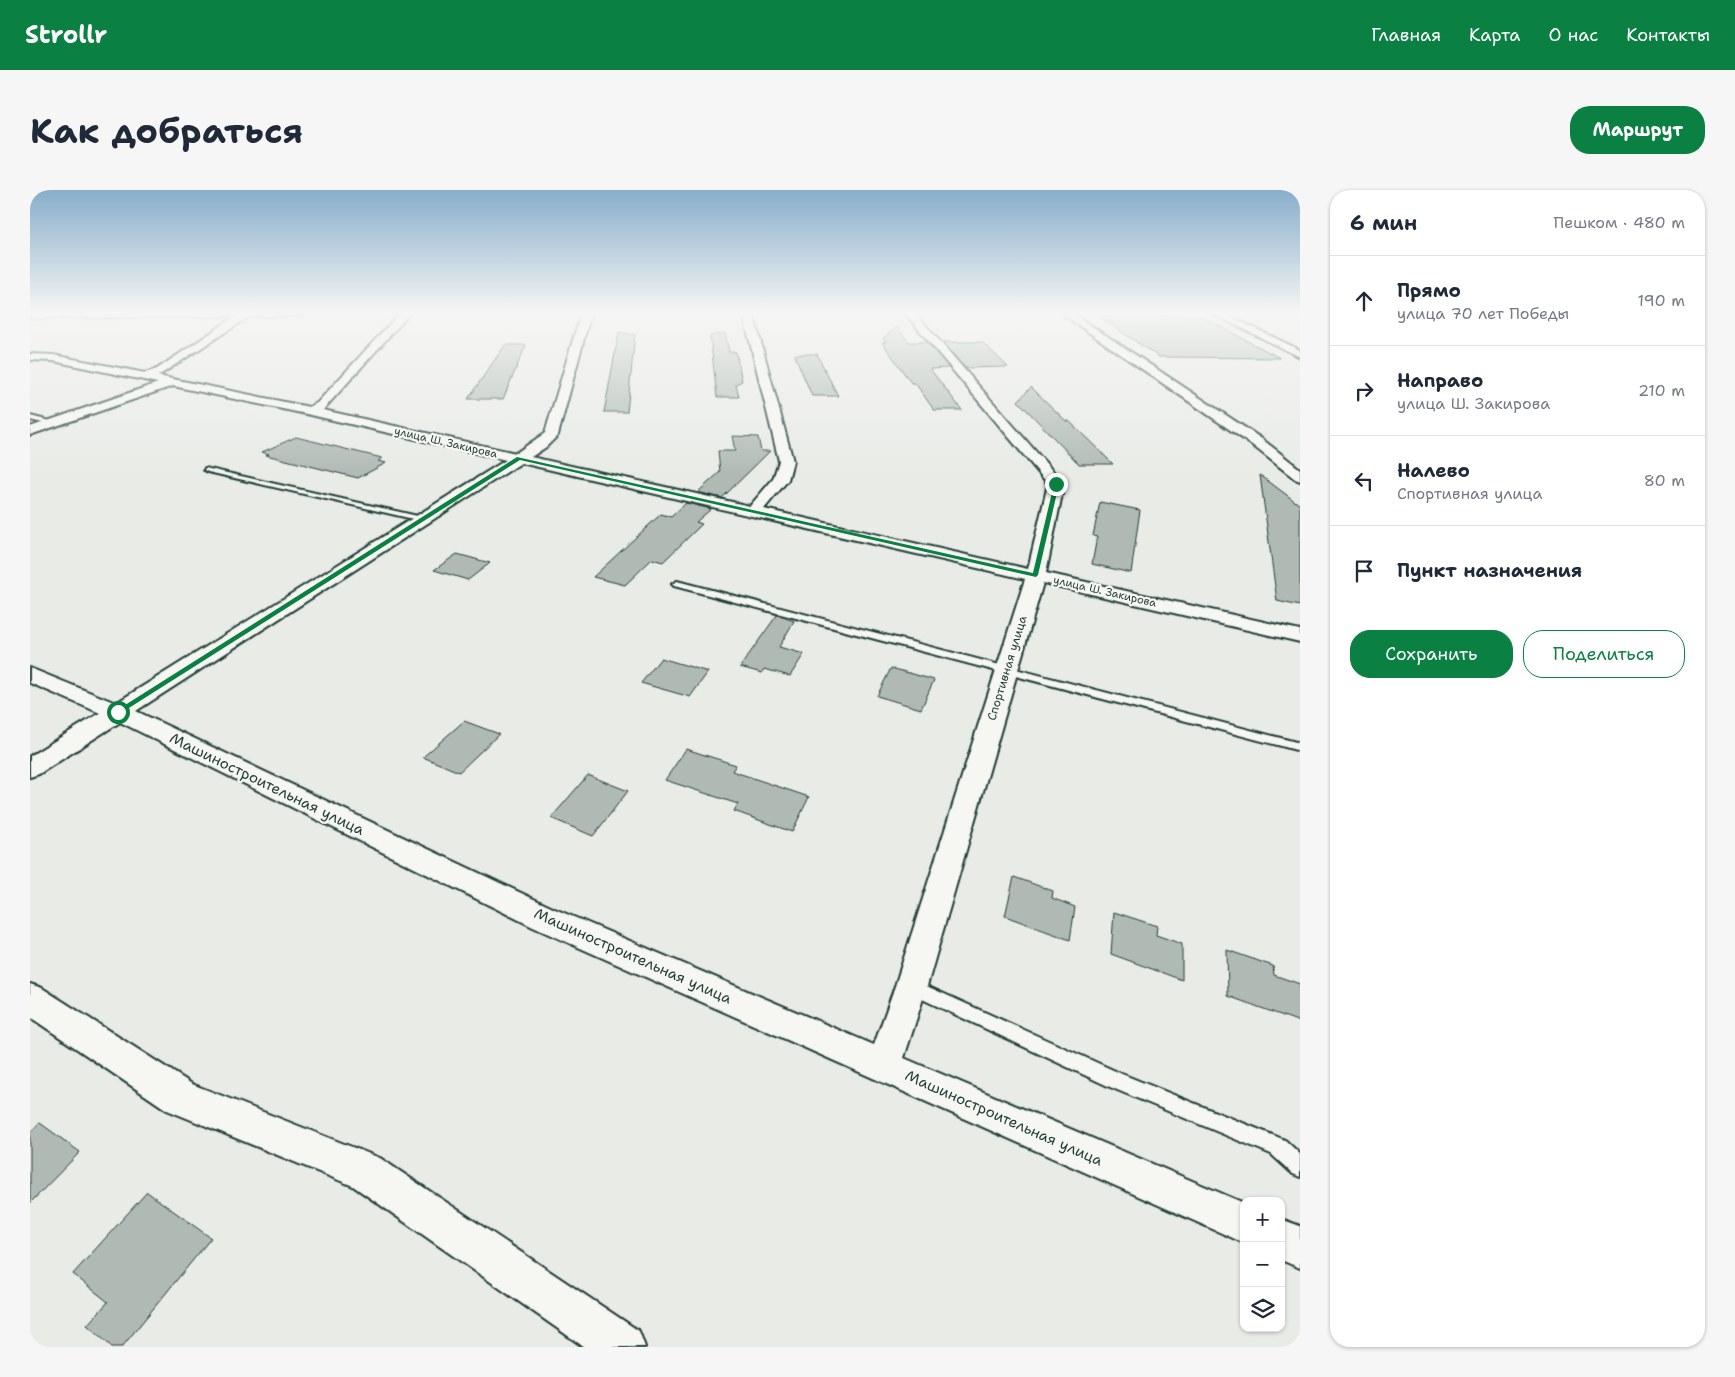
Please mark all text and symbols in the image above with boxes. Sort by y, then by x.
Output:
text: Strollr [25,19,107,51]
text: Главная [1371,23,1441,47]
text: Карта [1469,23,1521,47]
text: О нас [1549,23,1598,47]
text: Контакты [1626,23,1710,47]
button: Маршрут [1570,106,1705,154]
text: Как добраться [30,107,303,154]
text: 6 мин [1350,209,1417,237]
text: Пешком · 480 m [1554,212,1685,233]
text: Прямо [1397,278,1461,303]
icon: ahead [1350,287,1378,315]
text: 190 m [1638,290,1685,311]
text: улица 70 лет Победы [1397,303,1569,324]
text: Направо [1397,368,1483,393]
icon: right [1350,377,1378,405]
text: 210 m [1638,380,1685,401]
text: улица Ш. Закирова [1397,393,1550,414]
street label: улица Ш. Закирова [393,423,499,462]
text: Налево [1397,458,1470,483]
icon: left [1350,467,1378,495]
text: 80 m [1644,470,1685,491]
route end [1045,473,1068,496]
text: Спортивная улица [1397,483,1542,504]
icon: arrive [1350,557,1378,585]
text: Пункт назначения [1397,558,1582,583]
street label: улица Ш. Закирова [1052,572,1158,611]
street label: Спортивная улица [983,613,1031,723]
button: Сохранить [1350,630,1513,678]
button: Поделиться [1523,630,1685,678]
route start [107,701,130,724]
street label: Машиностроительная улица [166,728,368,840]
street label: Машиностроительная улица [531,903,736,1009]
street label: Машиностроительная улица [902,1065,1107,1171]
map controls [1240,1197,1285,1332]
button: + [1240,1197,1285,1242]
button: − [1240,1242,1285,1287]
button: layers [1240,1287,1285,1332]

